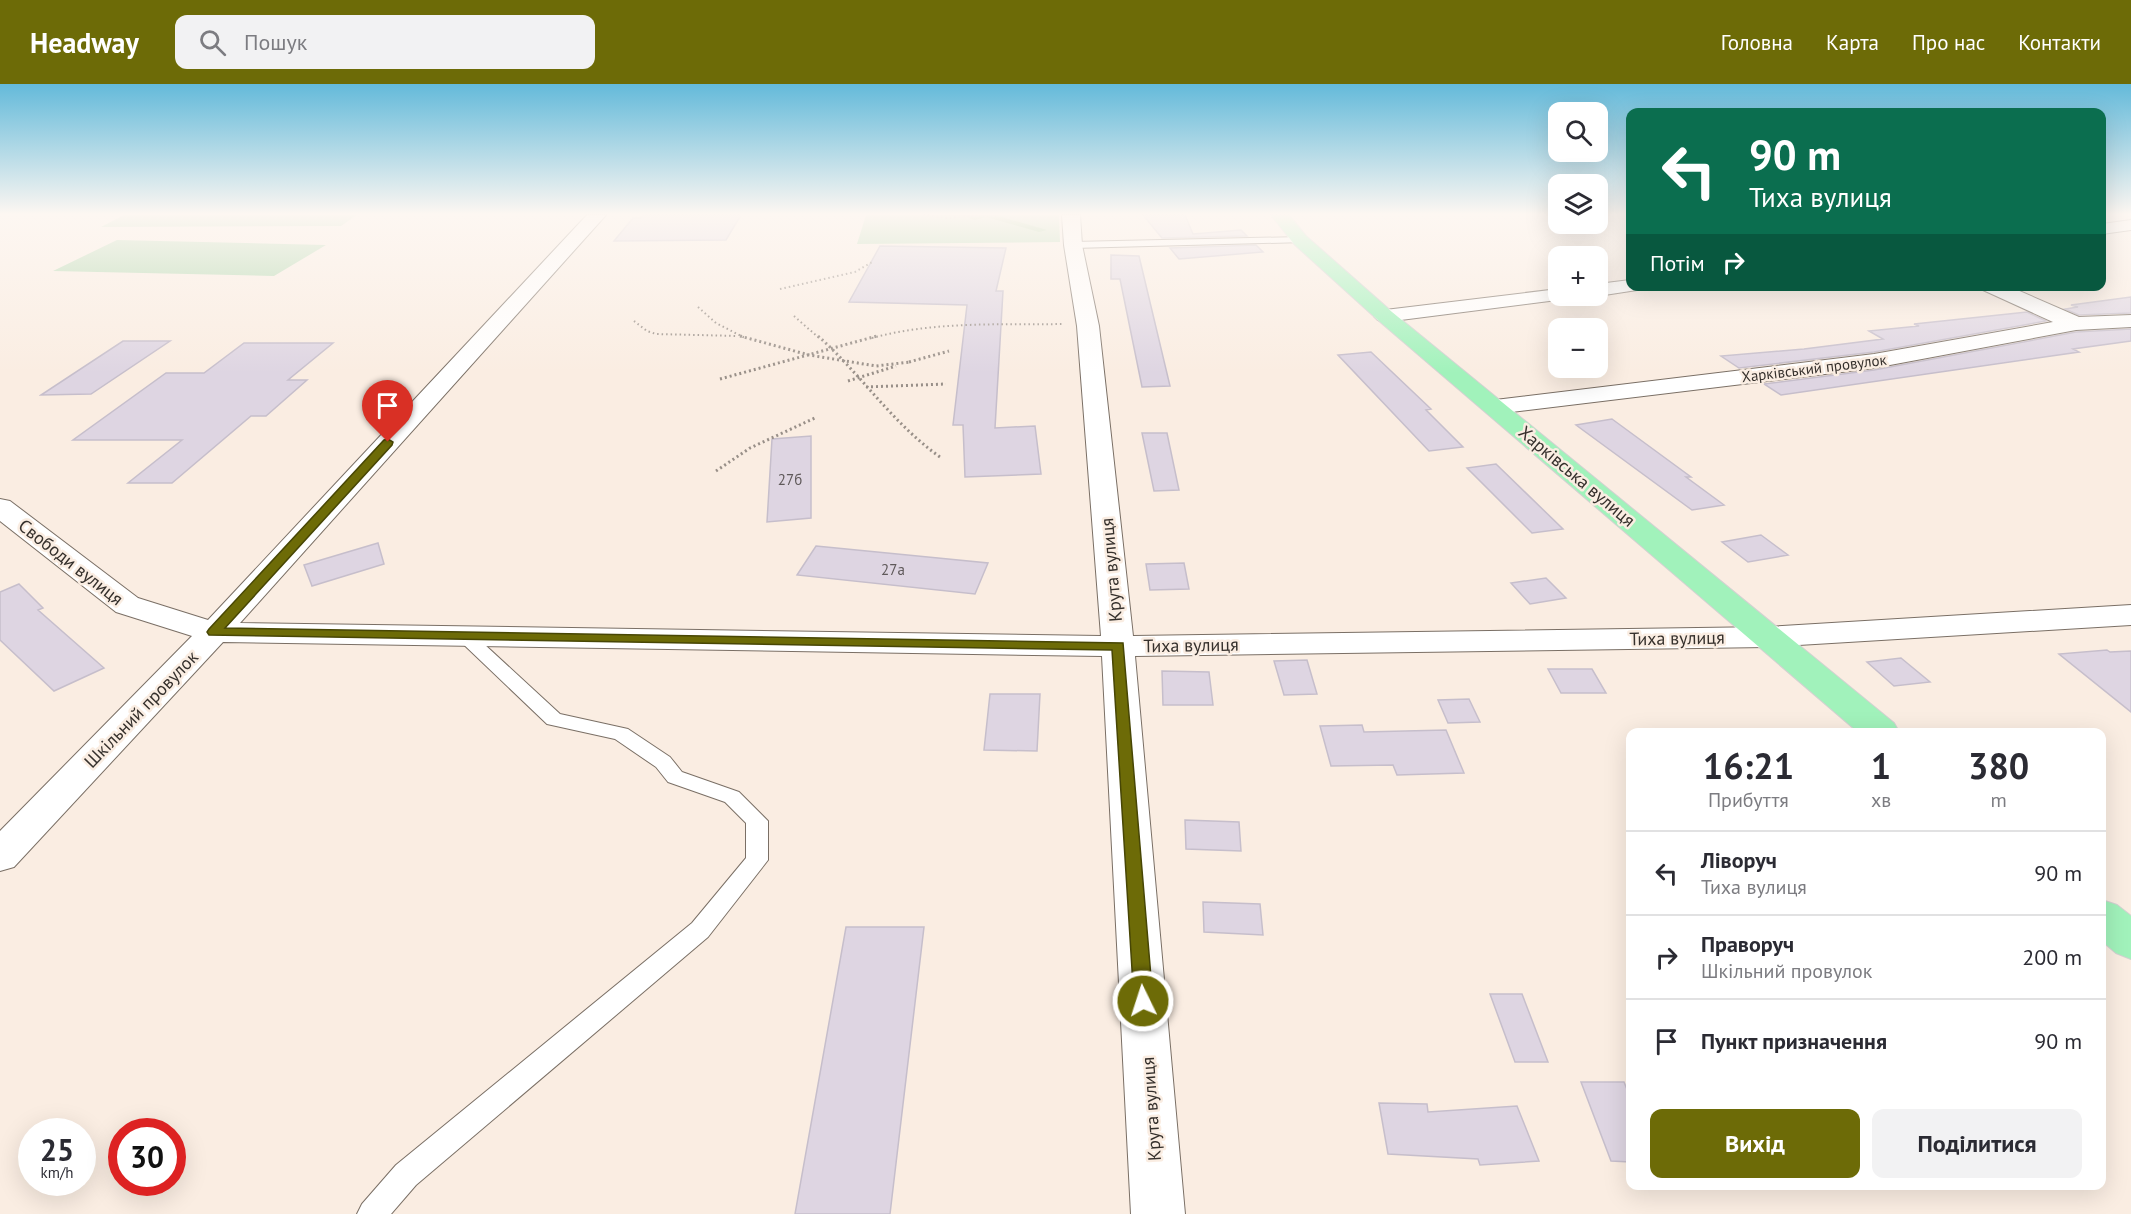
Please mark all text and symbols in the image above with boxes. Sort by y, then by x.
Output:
search box [175,15,595,69]
text: Headway [30,24,139,61]
icon: search [196,26,229,59]
text: Пошук [244,28,307,56]
text: Головна [1721,29,1793,56]
text: Карта [1826,29,1879,56]
text: Про нас [1912,29,1985,56]
text: Контакти [2018,29,2101,56]
map controls [1548,102,1608,378]
button: search [1548,102,1608,162]
text: 90 m [1749,127,1841,182]
icon: left [1650,132,1728,210]
button: layers [1548,174,1608,234]
text: Тиха вулиця [1749,180,1892,214]
button: + [1548,246,1608,306]
icon: right [1717,246,1750,279]
text: Потім [1650,249,1705,277]
button: − [1548,318,1608,378]
street label: Харківський провулок [1740,350,1888,386]
pin [362,380,413,442]
icon: arrive [371,389,404,422]
street label: Харківська вулиця [1514,420,1640,532]
house number: 27б [778,470,802,489]
street label: Свободи вулиця [14,514,128,610]
street label: Крута вулиця [1095,517,1127,623]
house number: 27а [881,560,905,579]
street label: Тиха вулиця [1629,626,1725,650]
street label: Тиха вулиця [1143,633,1239,657]
street label: Шкільний провулок [79,645,203,772]
text: 16:21 [1703,742,1794,789]
text: 1 [1871,742,1891,789]
text: 380 [1968,742,2029,789]
text: Прибуття [1708,787,1789,813]
text: хв [1871,787,1891,813]
text: m [1990,787,2007,813]
text: Ліворуч [1701,846,1777,874]
icon: left [1650,857,1683,890]
text: 90 m [2034,859,2082,887]
text: Тиха вулиця [1701,874,1807,900]
text: Праворуч [1701,930,1794,958]
icon: right [1650,941,1683,974]
text: 200 m [2022,943,2082,971]
text: Шкільний провулок [1701,958,1872,984]
position arrow [1111,969,1175,1033]
icon: arrive [1650,1025,1683,1058]
text: Пункт призначення [1701,1027,1887,1055]
text: 90 m [2034,1027,2082,1055]
street label: Крута вулиця [1136,1056,1166,1162]
button: Вихід [1650,1109,1860,1178]
button: Поділитися [1872,1109,2082,1178]
speed limit sign: 30 [108,1118,186,1196]
text: 25 [40,1130,74,1169]
text: km/h [41,1163,73,1182]

